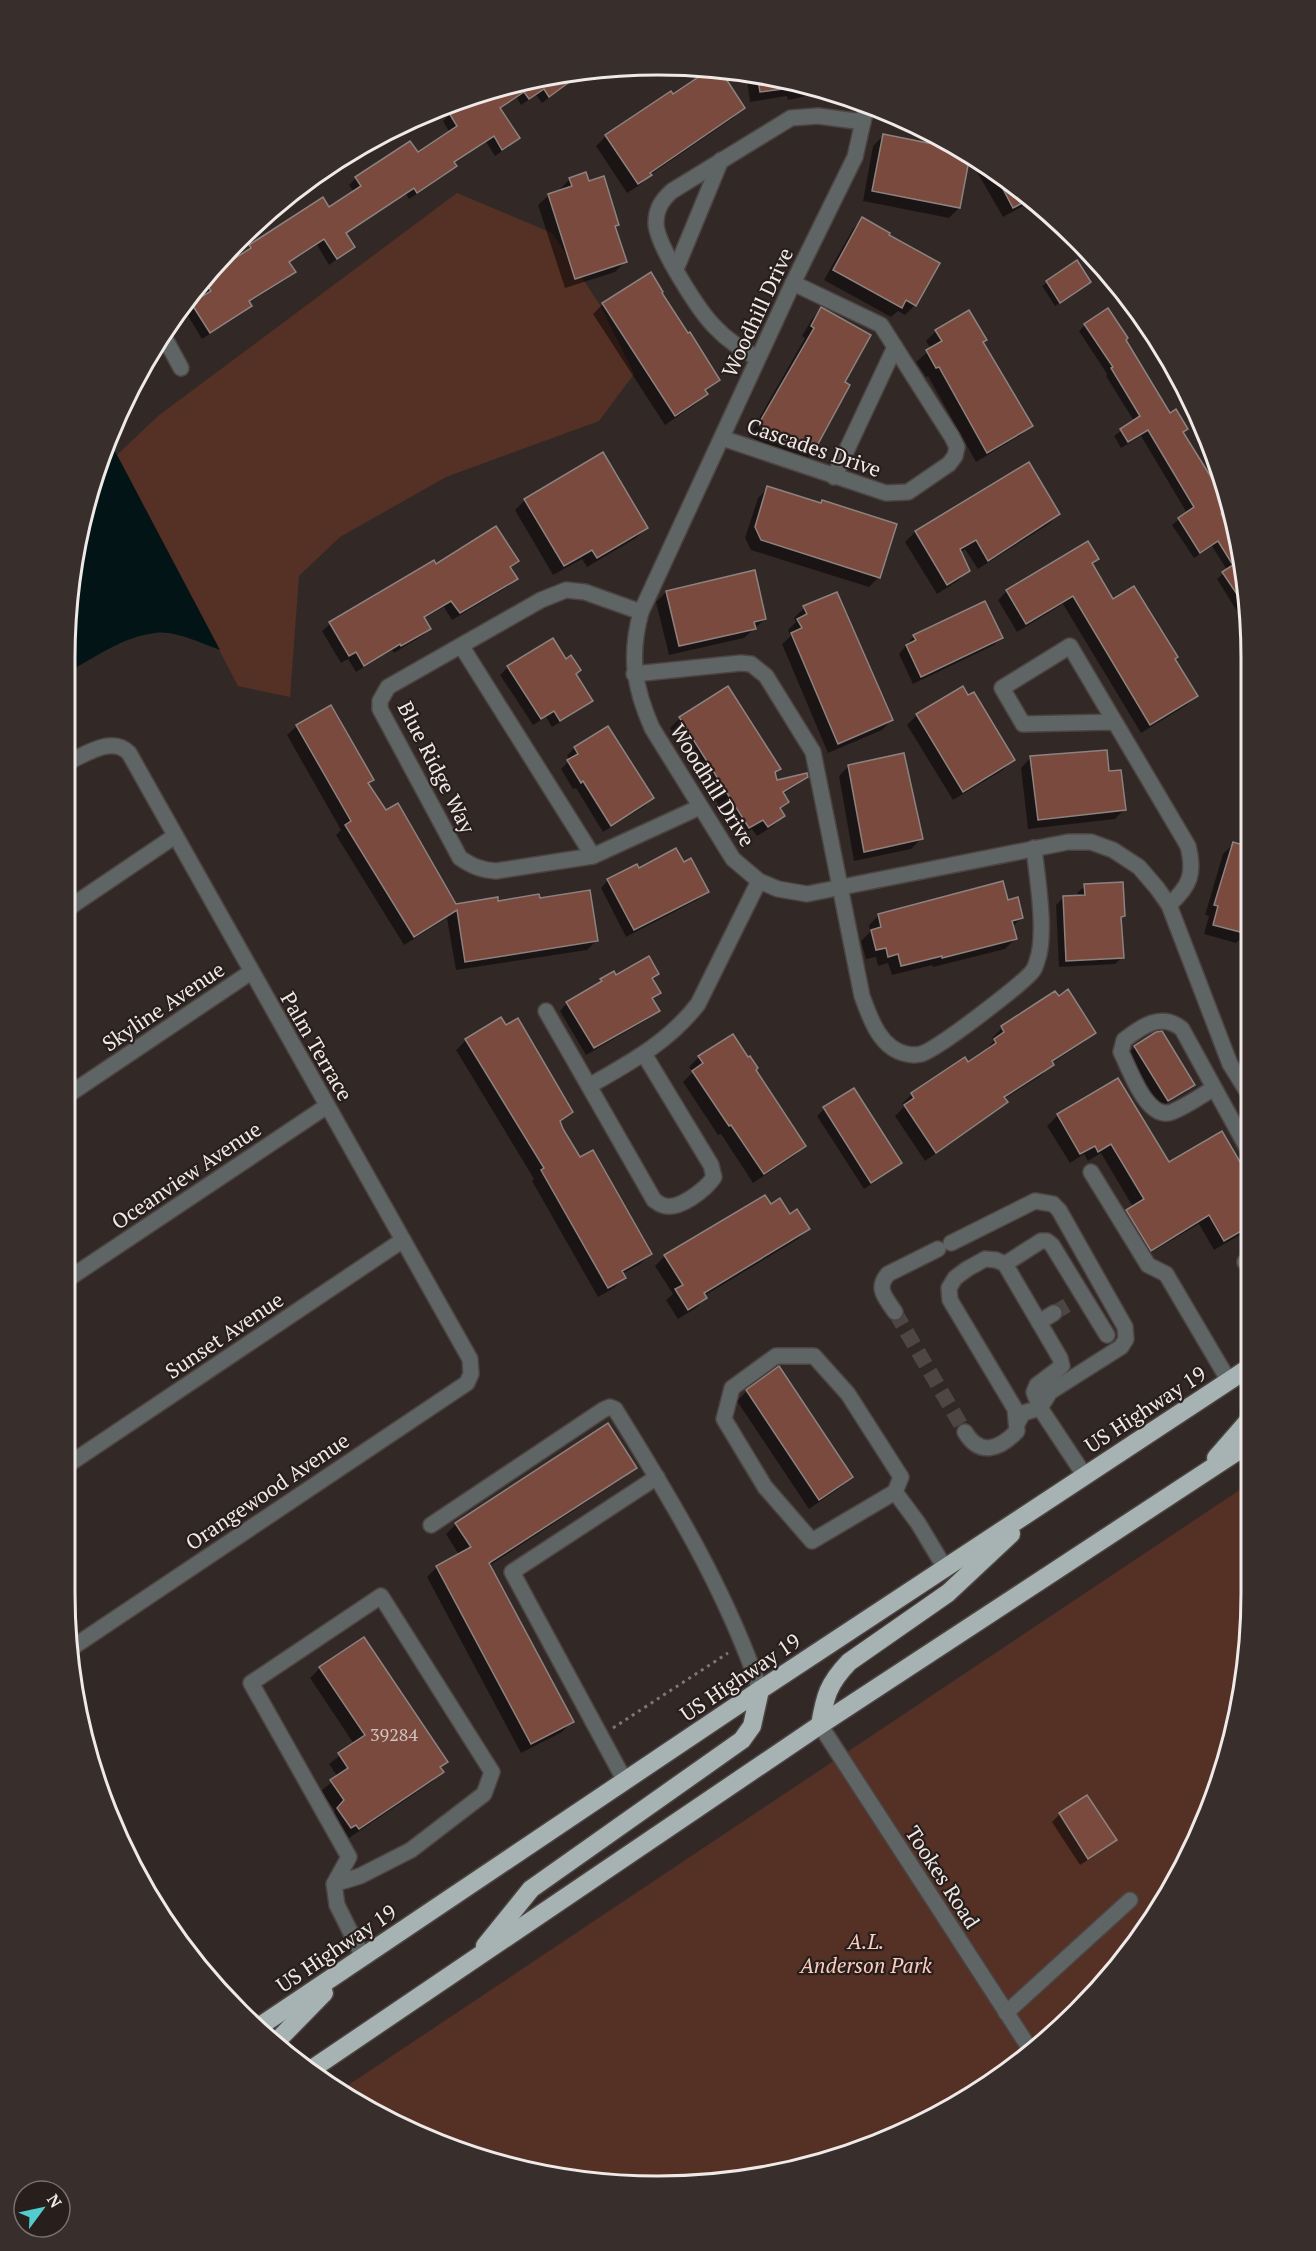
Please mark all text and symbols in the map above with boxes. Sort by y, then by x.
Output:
street label: Woodhill Drive [715,243,799,381]
street label: Cascades Drive [743,411,885,483]
street label: Blue Ridge Way [392,696,482,838]
street label: Woodhill Drive [664,718,762,852]
street label: Skyline Avenue [96,955,230,1057]
street label: Palm Terrace [274,986,360,1106]
street label: Oceanview Avenue [106,1115,266,1235]
street label: Sunset Avenue [160,1285,288,1385]
street label: US Highway 19 [1079,1359,1211,1459]
street label: Orangewood Avenue [180,1426,354,1556]
street label: US Highway 19 [674,1626,806,1728]
house number: 39284 [370,1722,418,1746]
street label: Tookes Road [899,1820,987,1934]
street label: US Highway 19 [270,1897,402,1999]
park label: A.L. Anderson Park [798,1927,933,1979]
north arrow [12,2179,72,2239]
text: N [42,2190,67,2212]

